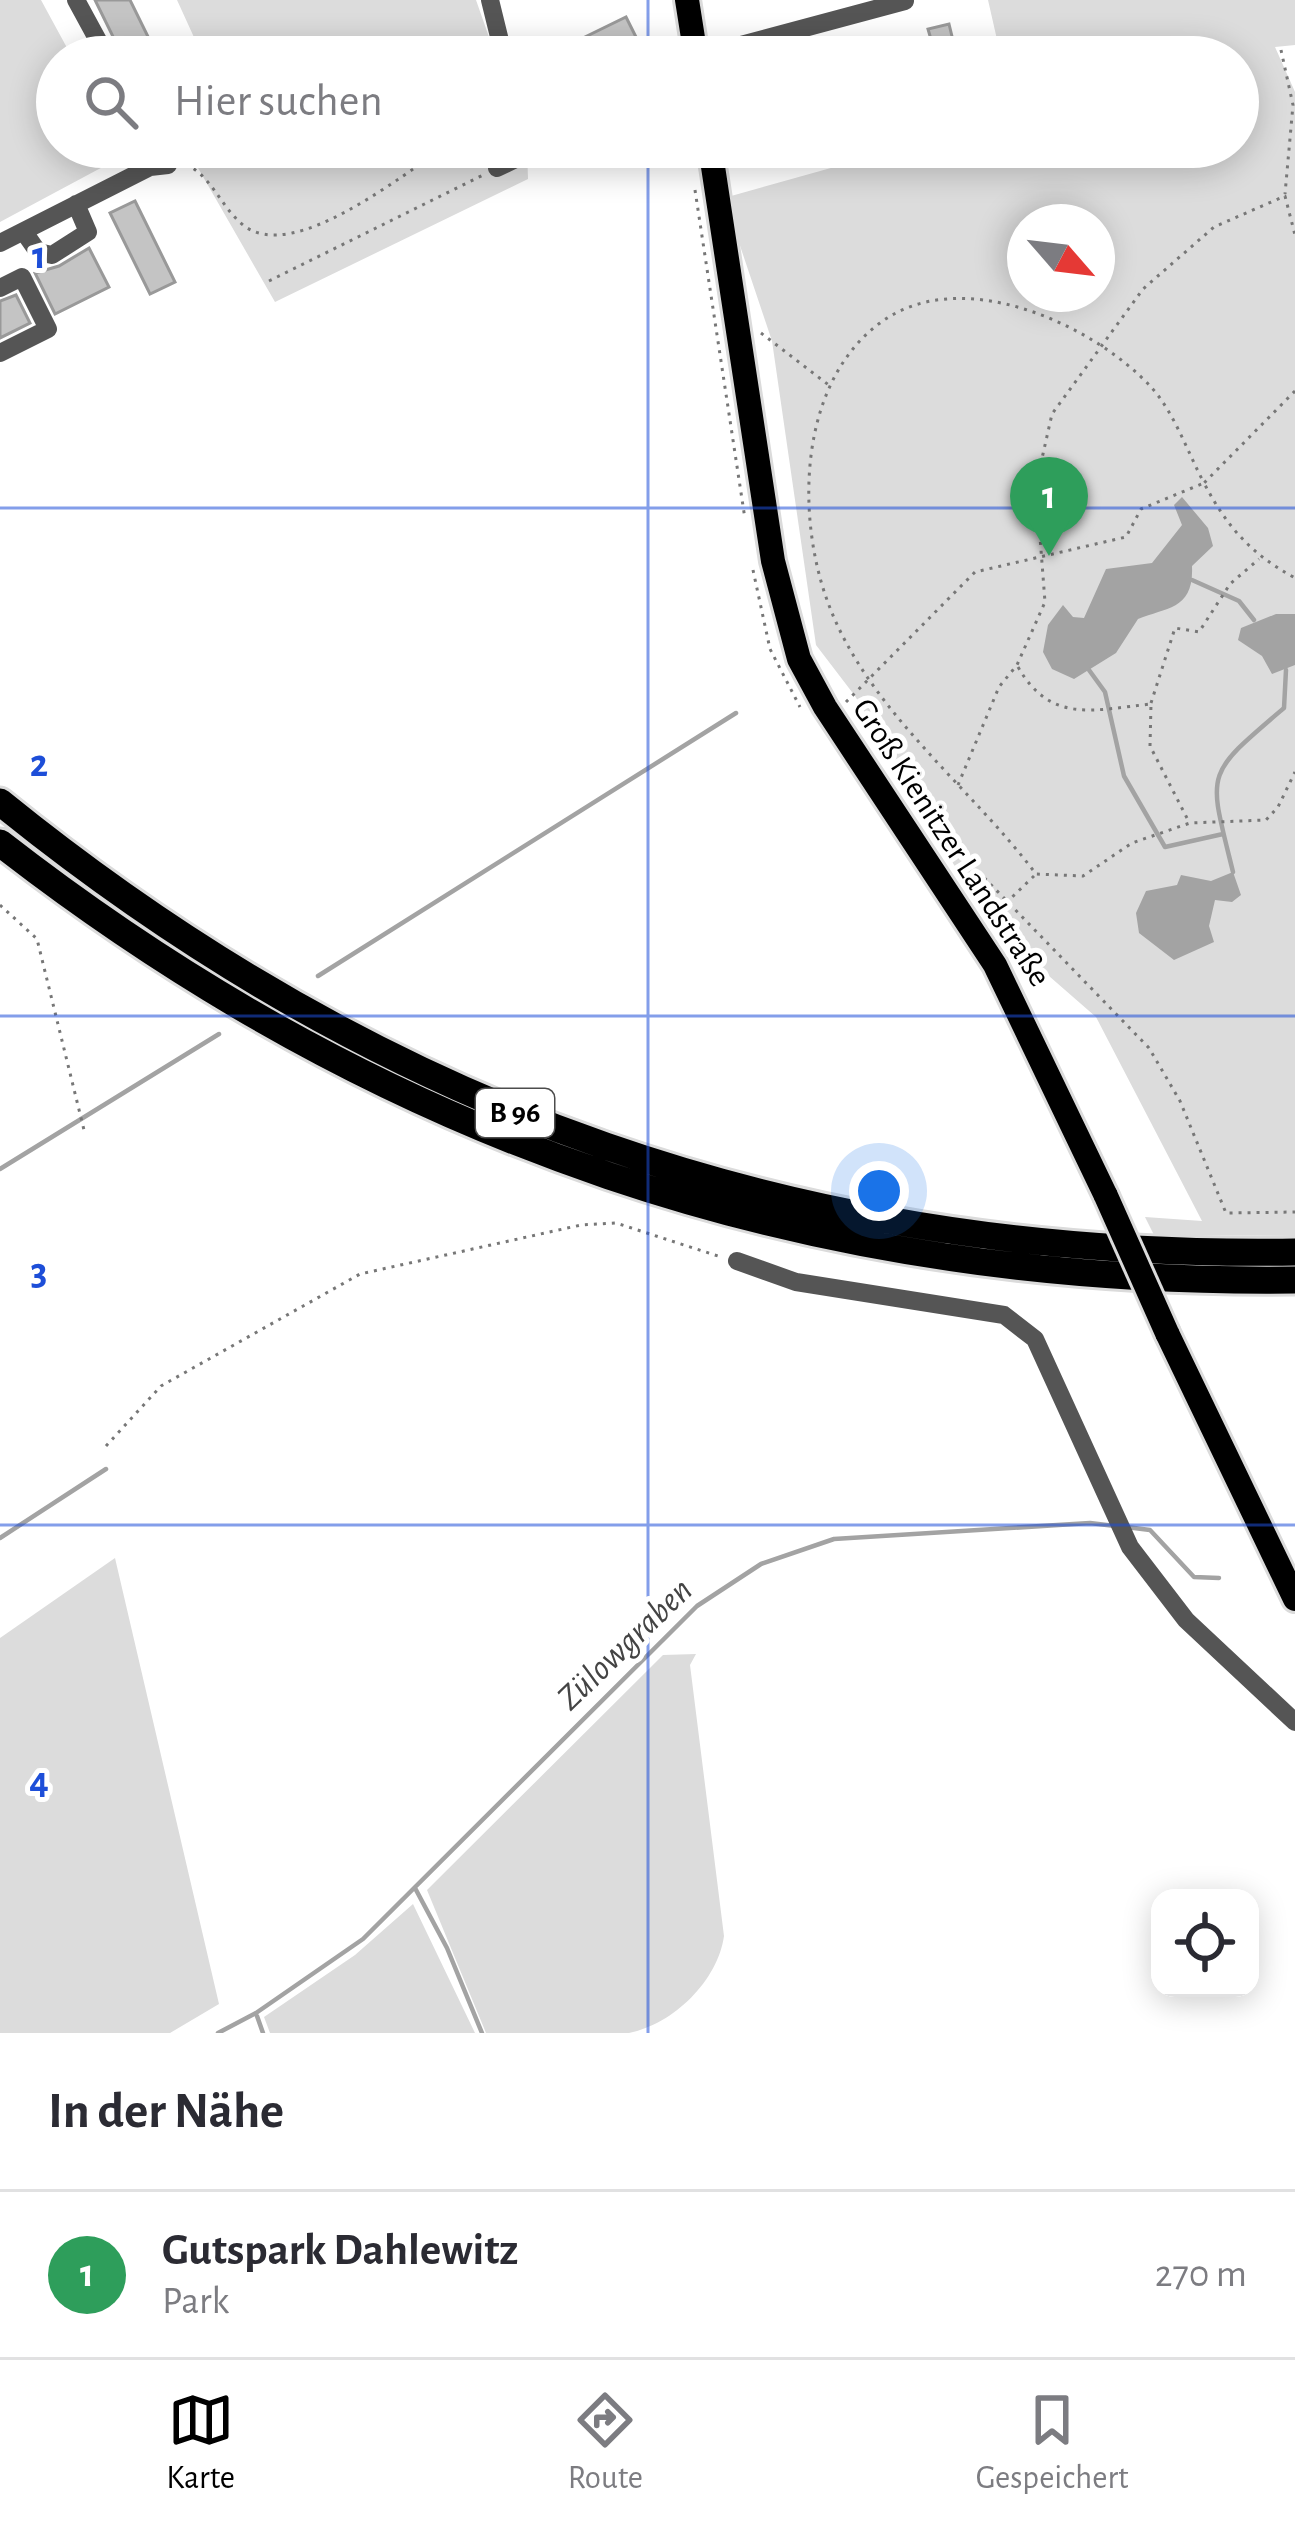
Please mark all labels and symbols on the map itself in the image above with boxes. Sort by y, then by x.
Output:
north arrow [1007,204,1115,312]
text: 1 [32,237,46,276]
pin: 1 [1010,457,1088,556]
street label: Groß Kienitzer Landstraße [846,693,1056,993]
text: 2 [30,745,48,784]
road number: B 96 [476,1089,554,1137]
your location [849,1161,909,1221]
text: 3 [31,1253,47,1292]
water label: Zülowgraben [551,1571,699,1717]
text: 4 [29,1762,49,1801]

